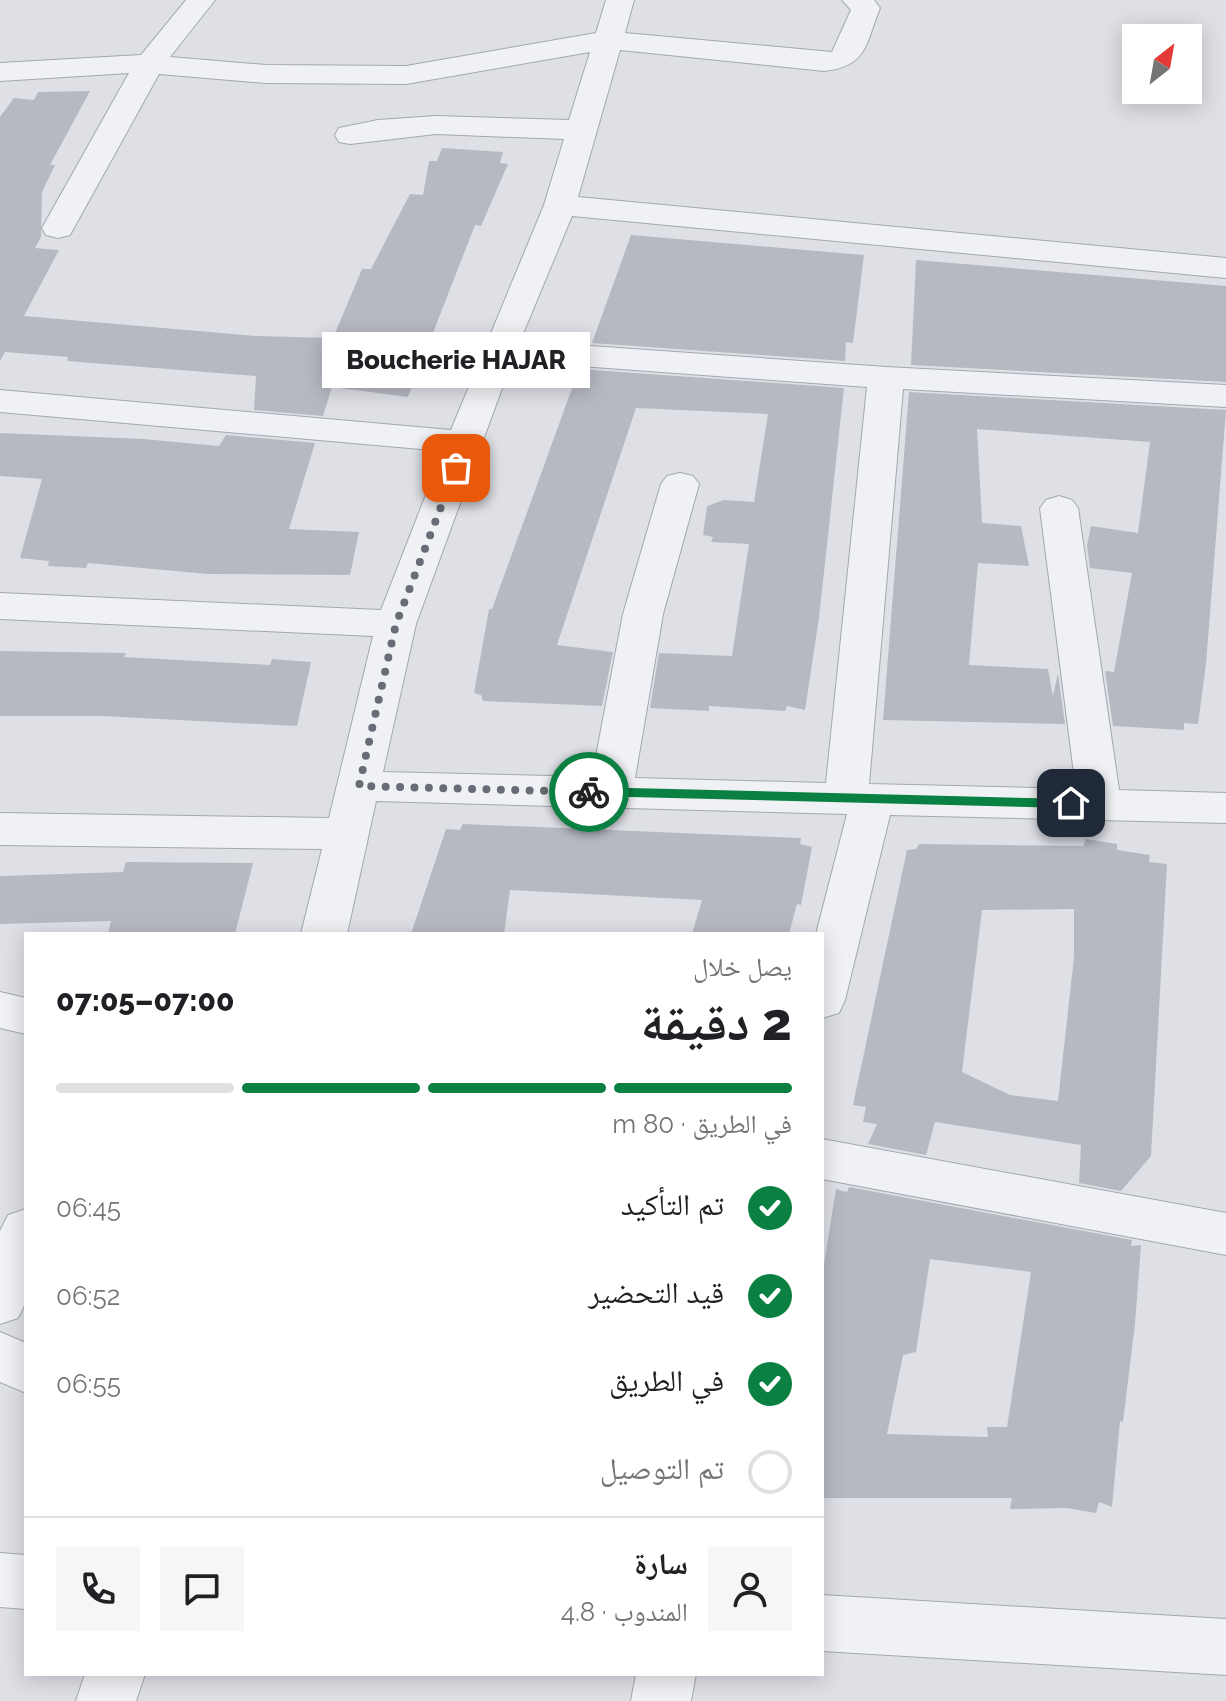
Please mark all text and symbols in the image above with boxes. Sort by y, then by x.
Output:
north arrow [1122,24,1202,104]
map controls [1122,24,1202,104]
callout: Boucherie HAJAR [322,332,590,388]
text: Boucherie HAJAR [346,345,566,375]
pin [422,434,490,502]
icon: bag [434,446,478,490]
courier [549,752,629,832]
pin [1037,769,1105,837]
icon: bike [567,770,611,814]
icon: home [1049,781,1093,825]
text: يصل خلال [693,952,792,982]
text: 07:00–07:05 [56,983,234,1018]
text: 2 دقيقة [641,991,792,1052]
text: في الطريق · 80 m [612,1109,792,1139]
icon: check [748,1186,792,1230]
text: تم التأكيد [621,1187,724,1222]
text: 06:45 [56,1193,121,1223]
icon: check [748,1274,792,1318]
text: قيد التحضير [588,1275,724,1310]
text: 06:52 [56,1281,120,1311]
icon: check [748,1362,792,1406]
text: في الطريق [609,1363,724,1398]
text: 06:55 [56,1369,121,1399]
text: تم التوصيل [600,1451,724,1486]
text: سارة [634,1546,688,1581]
button: phone [56,1547,140,1631]
button: chat [160,1547,244,1631]
button: person [708,1547,792,1631]
text: المندوب · 4.8 [561,1597,688,1627]

